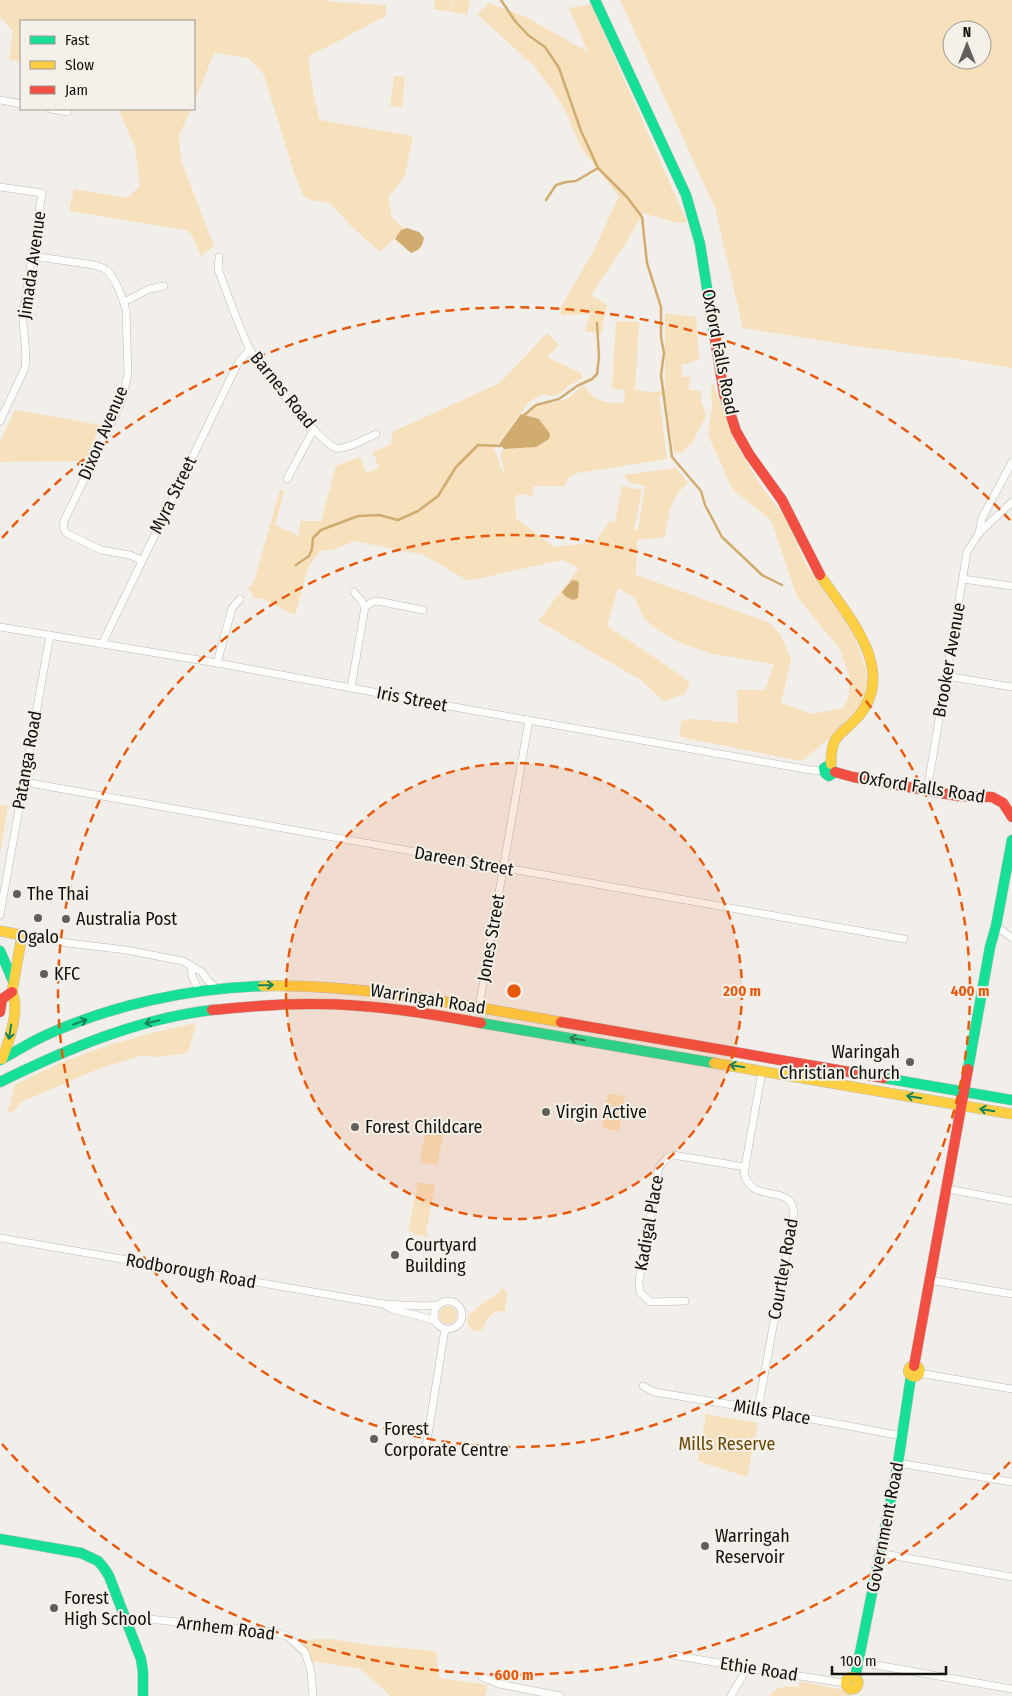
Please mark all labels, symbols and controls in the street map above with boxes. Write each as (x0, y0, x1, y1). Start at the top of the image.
legend (20, 20, 195, 110)
north arrow (942, 20, 992, 70)
text: N (963, 24, 971, 41)
text: Fast (65, 31, 89, 49)
text: Slow (65, 56, 94, 74)
text: Jam (65, 81, 88, 99)
street label: Jimada Avenue (14, 209, 50, 320)
street label: Oxford Falls Road (697, 287, 743, 417)
street label: Barnes Road (245, 347, 321, 433)
street label: Dixon Avenue (73, 383, 133, 483)
street label: Myra Street (145, 452, 201, 538)
street label: Brooker Avenue (928, 601, 970, 719)
street label: Iris Street (375, 681, 449, 717)
street label: Patanga Road (7, 709, 47, 811)
street label: Oxford Falls Road (857, 766, 987, 808)
street label: Dareen Street (413, 841, 516, 881)
place label: The Thai (27, 883, 89, 905)
marker: The Thai (11, 888, 23, 900)
street label: Jones Street (472, 892, 510, 984)
place label: Australia Post (76, 908, 177, 930)
marker: Ogalo (32, 912, 44, 924)
marker: Australia Post (60, 913, 72, 925)
place label: Ogalo (17, 926, 59, 948)
place label: KFC (54, 963, 80, 985)
marker: KFC (38, 968, 50, 980)
street label: Warringah Road (369, 979, 487, 1019)
one-way arrow (257, 981, 273, 990)
centre of rings (505, 982, 523, 1000)
text: 200 m (722, 982, 761, 1000)
text: 400 m (951, 982, 989, 1000)
one-way arrow (71, 1017, 87, 1026)
one-way arrow (144, 1018, 160, 1027)
one-way arrow (5, 1024, 15, 1040)
one-way arrow (569, 1033, 585, 1043)
place label: Waringah Christian Church (779, 1041, 900, 1084)
marker: Waringah Christian Church (904, 1056, 916, 1068)
one-way arrow (729, 1061, 745, 1071)
one-way arrow (906, 1091, 922, 1101)
place label: Virgin Active (556, 1101, 647, 1123)
one-way arrow (979, 1104, 995, 1114)
marker: Virgin Active (540, 1106, 552, 1118)
place label: Forest Childcare (365, 1116, 483, 1138)
marker: Forest Childcare (349, 1121, 361, 1133)
street label: Kadigal Place (630, 1173, 668, 1273)
street label: Courtley Road (763, 1217, 803, 1321)
place label: Courtyard Building (405, 1234, 477, 1277)
street label: Rodborough Road (124, 1249, 258, 1293)
marker: Courtyard Building (389, 1249, 401, 1261)
street label: Mills Place (732, 1394, 812, 1430)
place label: Forest Corporate Centre (384, 1418, 509, 1461)
marker: Forest Corporate Centre (368, 1433, 380, 1445)
park label: Mills Reserve (679, 1433, 776, 1455)
street label: Government Road (862, 1460, 908, 1594)
place label: Warringah Reservoir (715, 1525, 790, 1568)
marker: Warringah Reservoir (699, 1540, 711, 1552)
place label: Forest High School (64, 1587, 152, 1630)
marker: Forest High School (48, 1602, 60, 1614)
street label: Arnhem Road (176, 1611, 276, 1645)
scale bar (832, 1644, 946, 1676)
street label: Ethie Road (718, 1652, 800, 1686)
text: 100 m (840, 1652, 877, 1670)
text: 600 m (495, 1666, 533, 1684)

